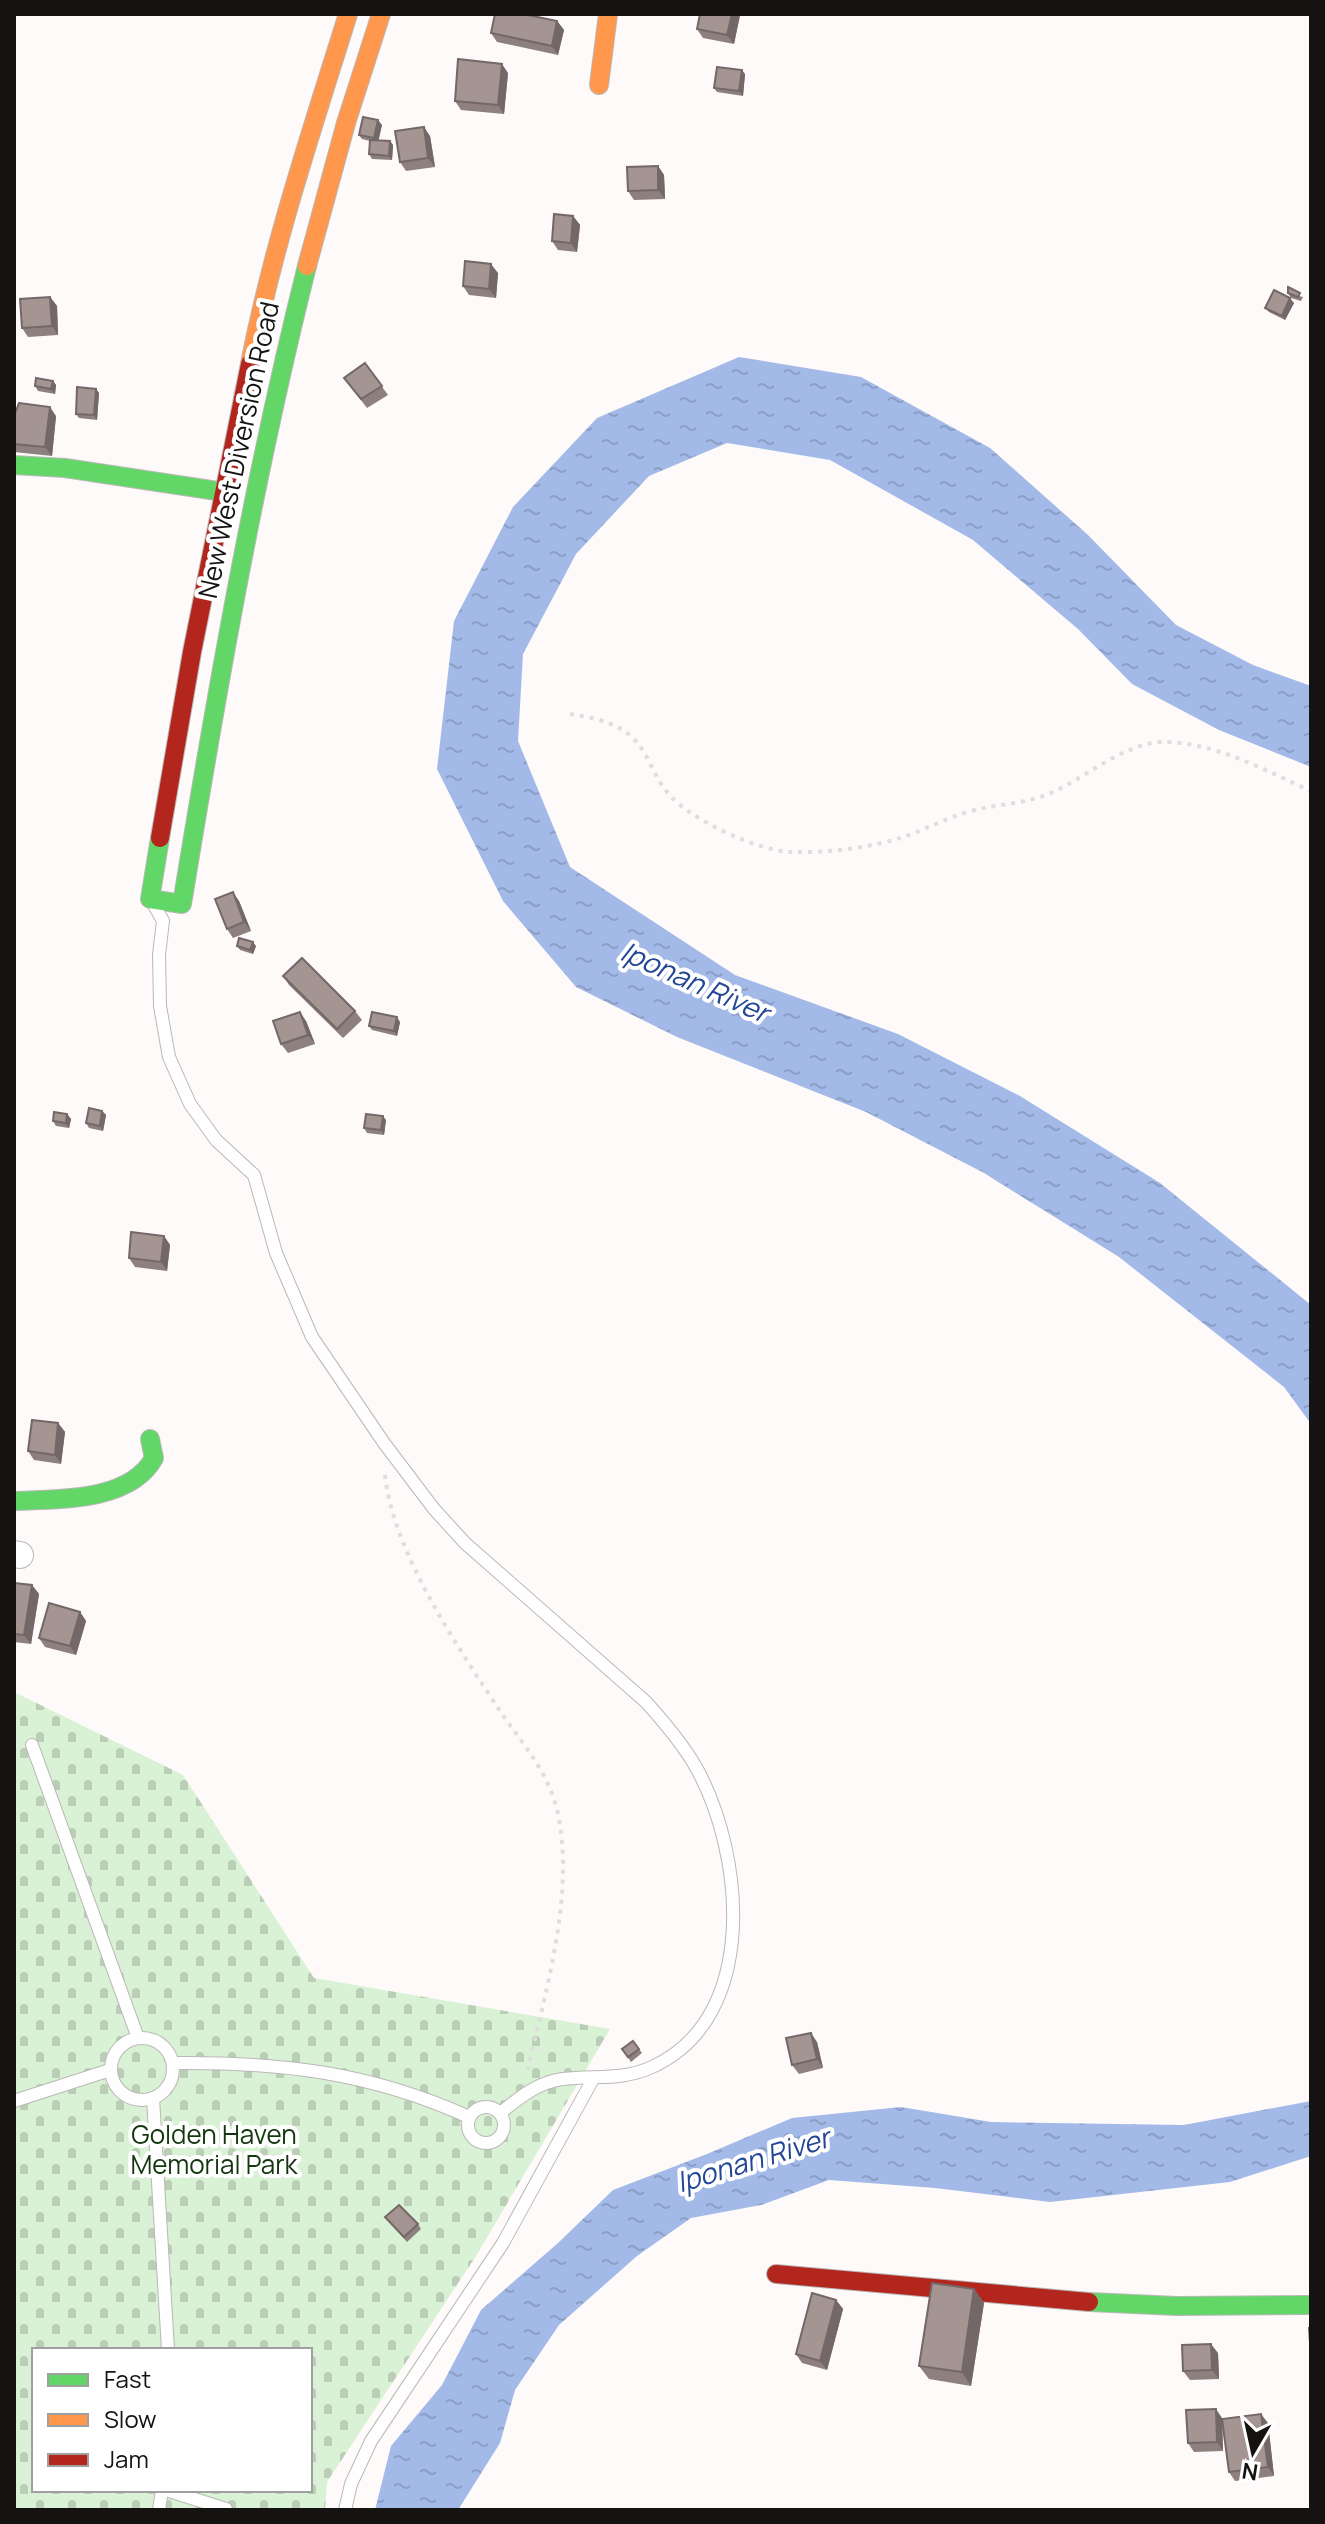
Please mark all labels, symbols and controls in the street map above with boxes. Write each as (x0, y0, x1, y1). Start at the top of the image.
street label: New West Diversion Road (189, 298, 287, 601)
water label: Iponan River (615, 932, 779, 1032)
park label: Golden Haven Memorial Park (131, 2116, 299, 2182)
water label: Iponan River (671, 2117, 838, 2200)
legend (32, 2348, 312, 2492)
text: Fast (104, 2362, 151, 2395)
text: Slow (104, 2402, 157, 2435)
north arrow (1213, 2412, 1293, 2492)
text: Jam (104, 2442, 149, 2475)
text: N (1240, 2456, 1260, 2488)

